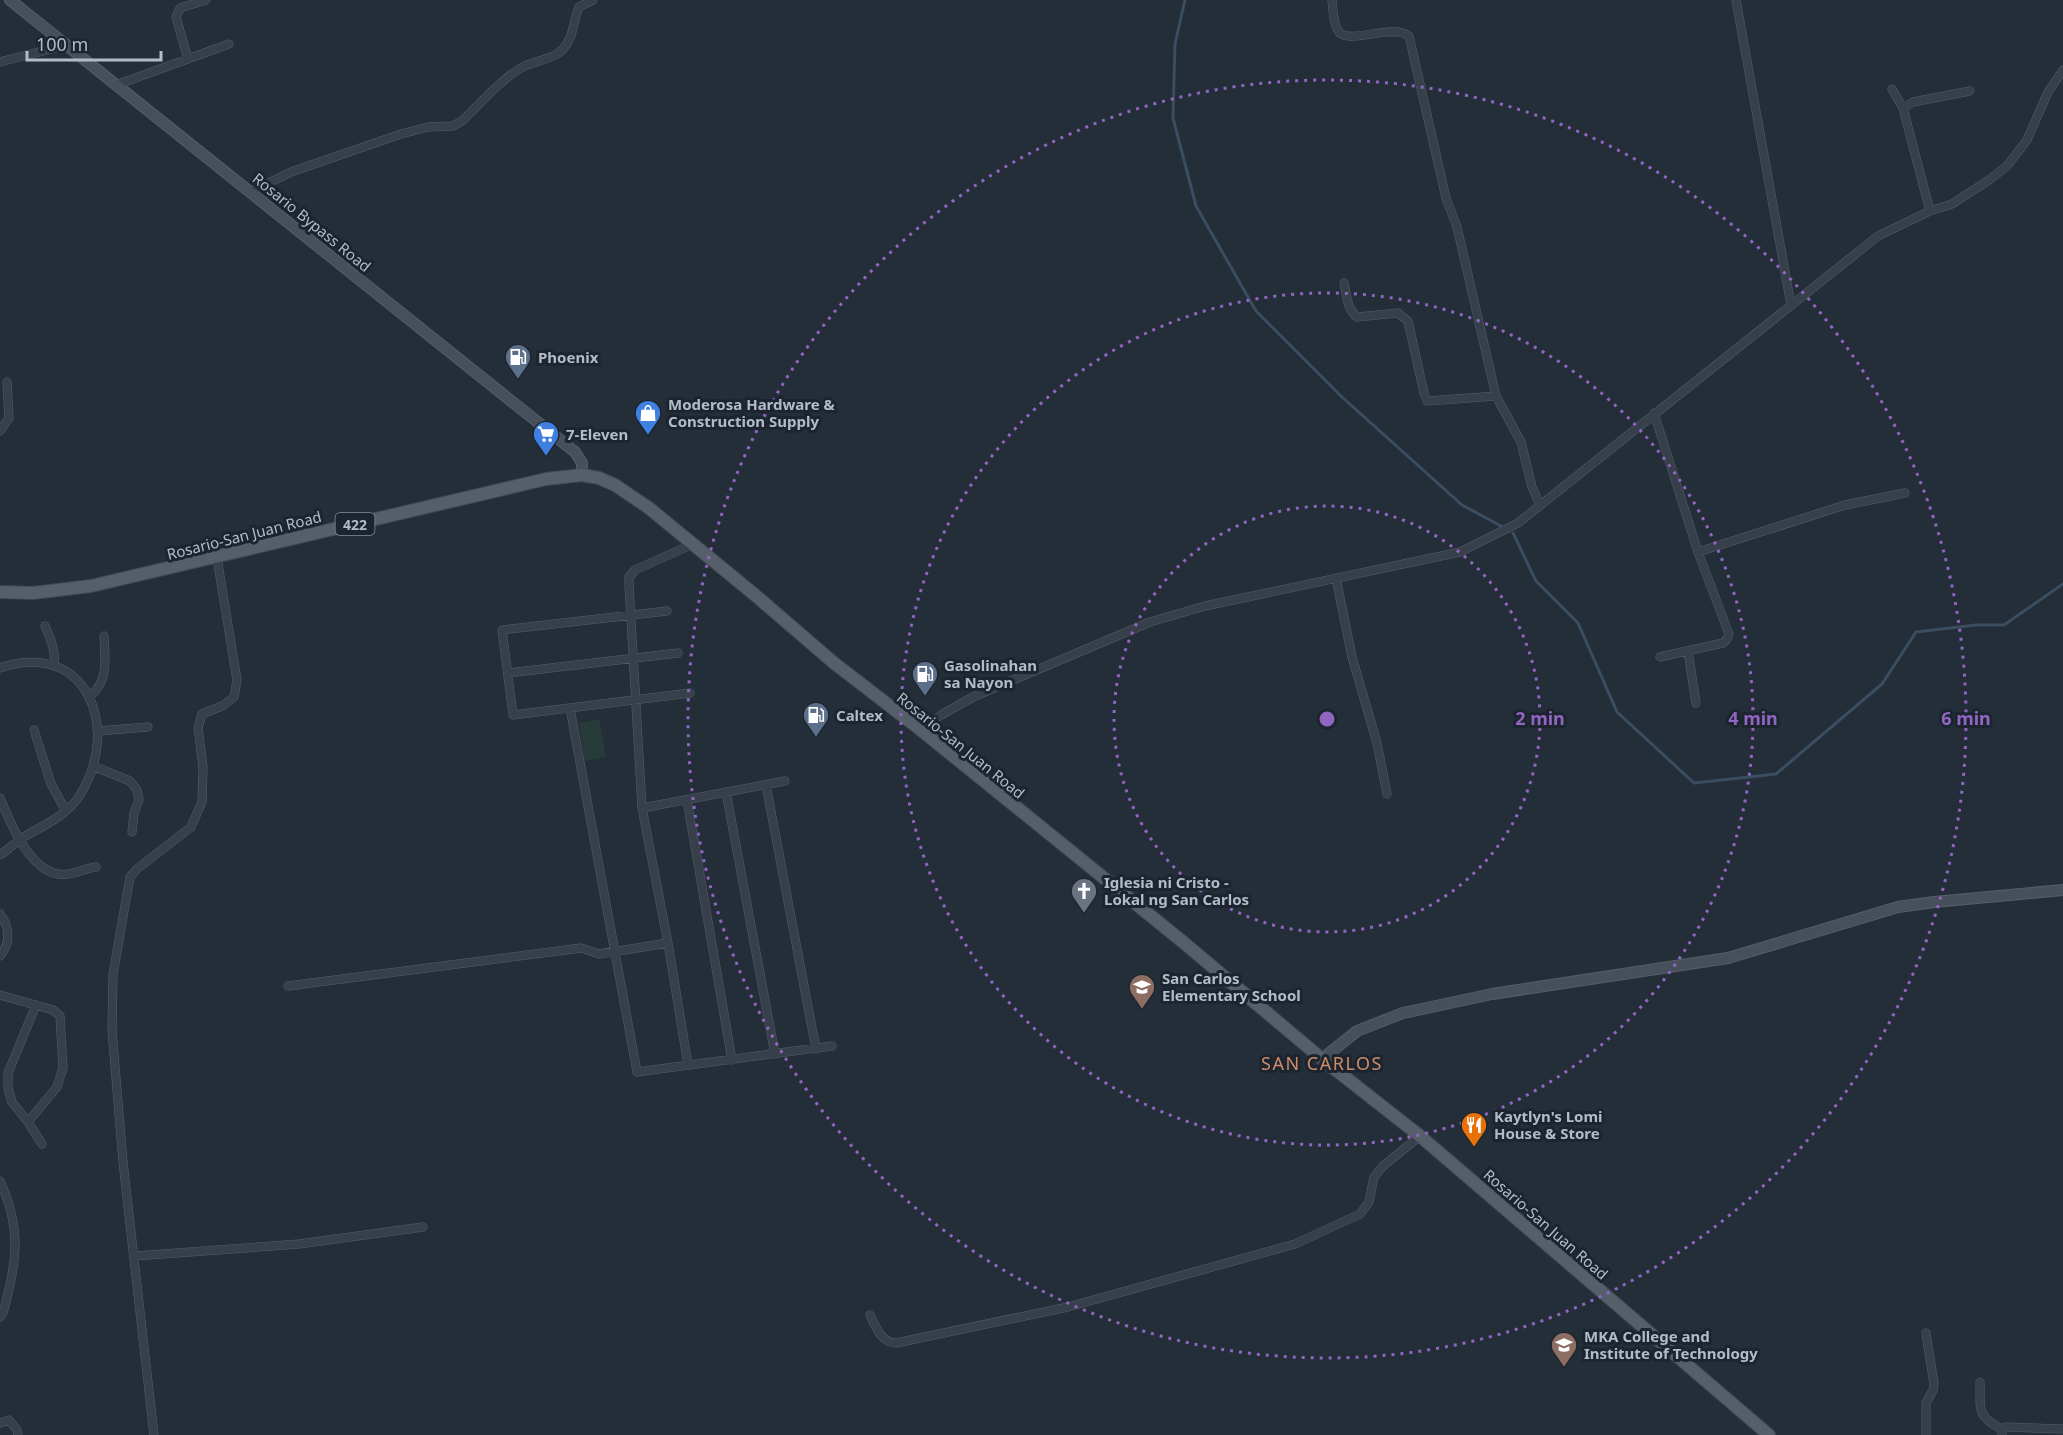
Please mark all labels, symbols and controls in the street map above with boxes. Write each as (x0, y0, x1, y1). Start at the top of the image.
scale bar (27, 24, 160, 62)
text: 100 m (36, 32, 88, 56)
street label: Rosario Bypass Road (249, 168, 375, 276)
fuel station icon: Phoenix (503, 342, 533, 380)
place label: Phoenix (538, 347, 599, 367)
place label: Moderosa Hardware & Construction Supply (668, 394, 836, 431)
shop icon: Moderosa Hardware & Construction Supply (633, 398, 663, 436)
supermarket icon: 7-Eleven (531, 419, 561, 457)
place label: 7-Eleven (566, 424, 628, 444)
street label: Rosario-San Juan Road (165, 506, 323, 564)
road number: 422 (336, 513, 374, 535)
place label: Gasolinahan sa Nayon (944, 655, 1037, 692)
fuel station icon: Gasolinahan sa Nayon (910, 659, 940, 697)
street label: Rosario-San Juan Road (893, 687, 1029, 803)
fuel station icon: Caltex (801, 700, 831, 738)
place label: Caltex (836, 705, 883, 725)
text: 2 min (1515, 706, 1565, 730)
text: 4 min (1728, 706, 1778, 730)
text: 6 min (1941, 706, 1991, 730)
centre of rings (1317, 709, 1337, 729)
place label: Iglesia ni Cristo - Lokal ng San Carlos (1104, 872, 1249, 909)
church icon: Iglesia ni Cristo - Lokal ng San Carlos (1069, 876, 1099, 914)
place label: San Carlos Elementary School (1162, 968, 1301, 1005)
school or university icon: San Carlos Elementary School (1127, 972, 1157, 1010)
district label: SAN CARLOS (1261, 1051, 1383, 1075)
place label: Kaytlyn's Lomi House & Store (1494, 1106, 1603, 1143)
restaurant icon: Kaytlyn's Lomi House & Store (1459, 1110, 1489, 1148)
street label: Rosario-San Juan Road (1480, 1164, 1612, 1284)
place label: MKA College and Institute of Technology (1584, 1326, 1758, 1363)
school or university icon: MKA College and Institute of Technology (1549, 1330, 1579, 1368)

